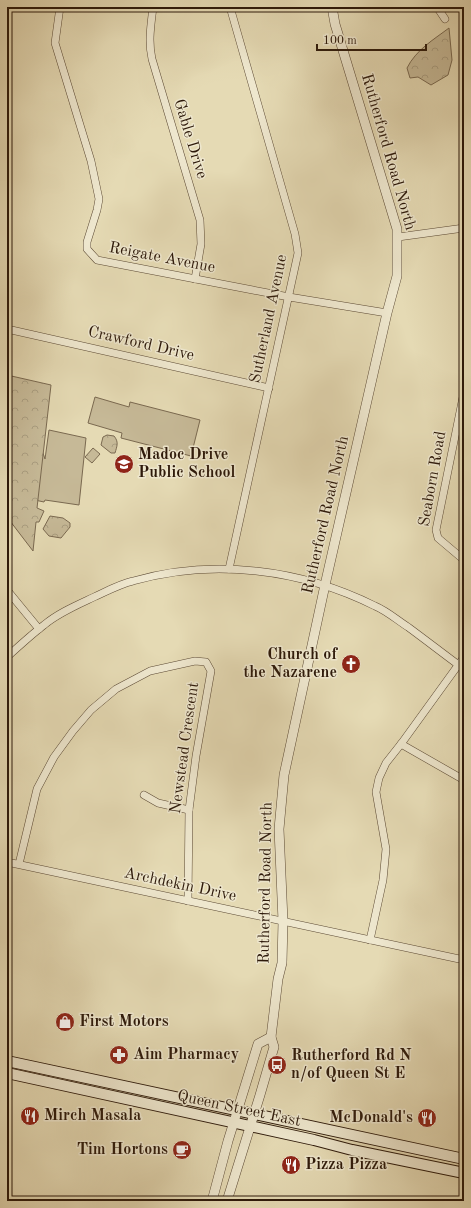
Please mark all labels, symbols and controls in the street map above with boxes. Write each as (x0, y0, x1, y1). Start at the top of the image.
scale bar (317, 26, 426, 52)
text: 100 m (323, 35, 357, 47)
street label: Rutherford Road North (358, 72, 418, 232)
street label: Gable Drive (170, 97, 210, 181)
street label: Reigate Avenue (107, 240, 217, 276)
street label: Sutherland Avenue (248, 253, 290, 385)
street label: Crawford Drive (86, 324, 196, 364)
street label: Seaborn Road (417, 430, 449, 528)
street label: Rutherford Road North (300, 434, 352, 596)
place label: Madoc Drive Public School (138, 447, 236, 481)
school or university icon: Madoc Drive Public School (113, 453, 135, 475)
place label: Church of the Nazarene (243, 647, 338, 681)
church icon: Church of the Nazarene (340, 653, 362, 675)
street label: Newstead Crescent (168, 681, 202, 815)
street label: Rutherford Road North (257, 802, 275, 964)
street label: Archdekin Drive (122, 865, 238, 905)
shop icon: First Motors (54, 1011, 76, 1033)
place label: First Motors (79, 1014, 169, 1030)
pharmacy icon: Aim Pharmacy (108, 1044, 130, 1066)
place label: Aim Pharmacy (133, 1047, 239, 1063)
place label: Rutherford Rd N n/of Queen St E (291, 1048, 412, 1082)
bus stop icon: Rutherford Rd N n/of Queen St E (266, 1054, 288, 1076)
street label: Queen Street East (176, 1088, 303, 1130)
restaurant icon: Mirch Masala (19, 1105, 41, 1127)
restaurant icon: McDonald's (416, 1107, 438, 1129)
place label: Mirch Masala (44, 1108, 141, 1124)
place label: McDonald's (329, 1110, 413, 1126)
cafe icon: Tim Hortons (171, 1139, 193, 1161)
place label: Tim Hortons (77, 1142, 168, 1158)
restaurant icon: Pizza Pizza (280, 1154, 302, 1176)
place label: Pizza Pizza (305, 1157, 387, 1173)

